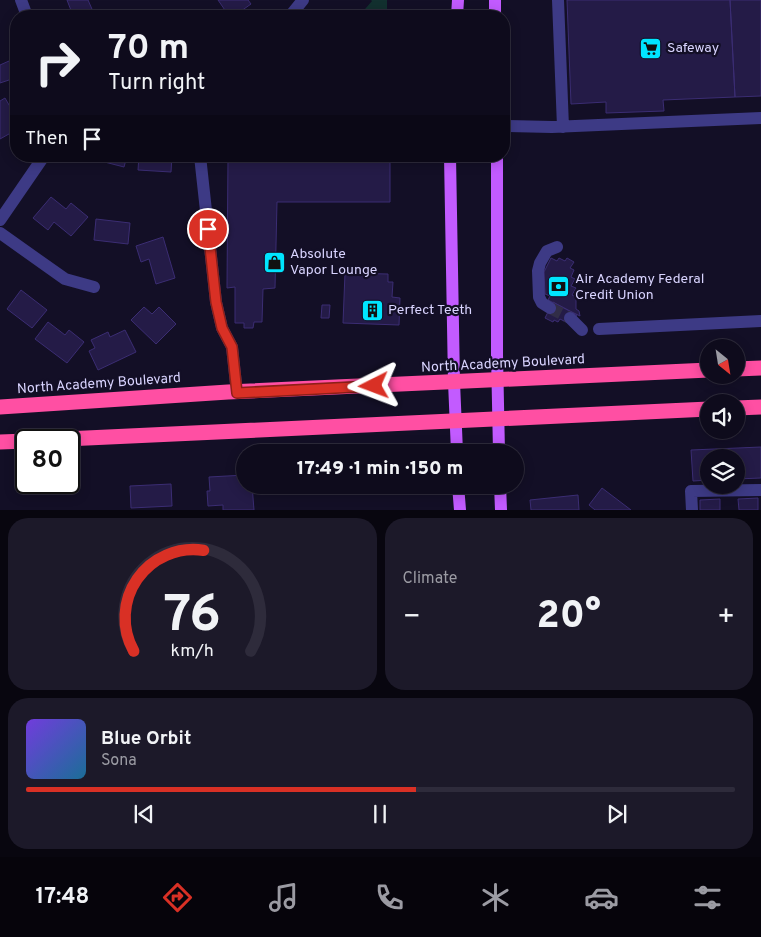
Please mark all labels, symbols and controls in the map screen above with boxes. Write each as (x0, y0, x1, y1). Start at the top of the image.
text: 70 m (108, 27, 189, 71)
icon: right (25, 30, 90, 95)
supermarket icon: Safeway (639, 36, 663, 60)
place label: Safeway (667, 40, 719, 57)
text: Turn right (108, 70, 205, 97)
icon: arrive (78, 125, 106, 153)
text: Then (25, 127, 68, 151)
pin (187, 208, 229, 250)
icon: arrive (194, 215, 222, 243)
place label: Absolute Vapor Lounge (290, 246, 377, 279)
shop icon: Absolute Vapor Lounge (262, 250, 286, 274)
place label: Air Academy Federal Credit Union (575, 271, 704, 304)
bank icon: Air Academy Federal Credit Union (547, 275, 571, 299)
building icon: Perfect Teeth (360, 298, 384, 322)
place label: Perfect Teeth (388, 302, 472, 319)
north arrow (700, 339, 745, 384)
map controls (700, 339, 745, 494)
street label: North Academy Boulevard (421, 351, 585, 377)
position arrow (347, 359, 399, 411)
street label: North Academy Boulevard (17, 370, 181, 398)
button: sound (700, 394, 745, 439)
speed limit sign: 80 (15, 429, 80, 494)
button: layers (700, 449, 745, 494)
text: 17:49 · 1 min · 150 m (297, 457, 463, 481)
text: Climate (403, 569, 457, 589)
text: 76 (164, 584, 221, 650)
text: 20° (537, 593, 601, 642)
text: − (403, 600, 421, 636)
text: + (717, 600, 735, 636)
text: km/h (171, 640, 214, 663)
text: Blue Orbit (101, 727, 191, 751)
text: Sona (101, 751, 137, 771)
icon: previous (130, 800, 158, 828)
icon: pause (366, 800, 394, 828)
icon: next (603, 800, 631, 828)
icon: directions (160, 880, 195, 915)
icon: music (266, 880, 301, 915)
icon: phone (372, 880, 407, 915)
icon: climate (478, 880, 513, 915)
icon: car (584, 880, 619, 915)
icon: filters (690, 880, 725, 915)
text: 17:48 (36, 884, 89, 911)

